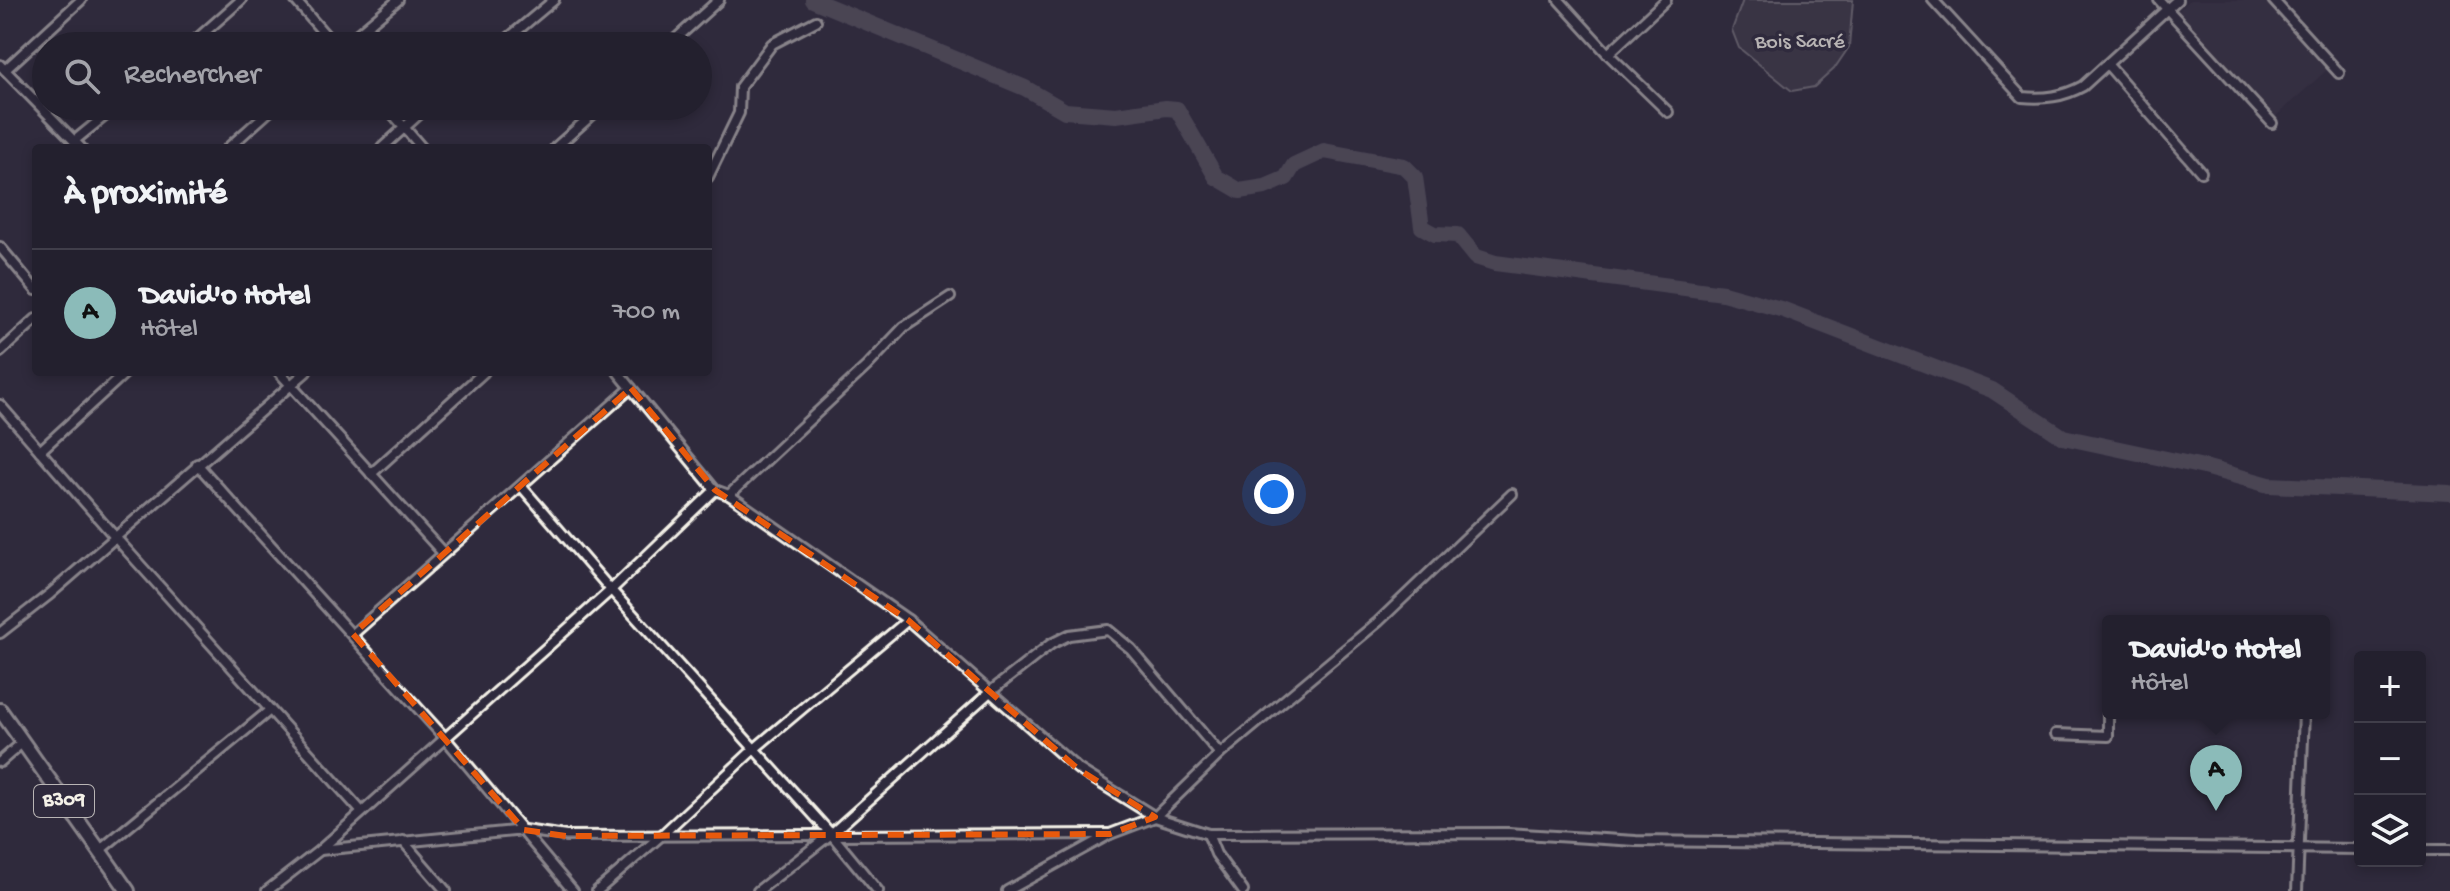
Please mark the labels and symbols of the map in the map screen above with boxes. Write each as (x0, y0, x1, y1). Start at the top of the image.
park label: Bois Sacré (1754, 30, 1846, 56)
your location (1254, 474, 1294, 514)
pin: A (2190, 745, 2242, 811)
road number: B309 (34, 785, 94, 817)

